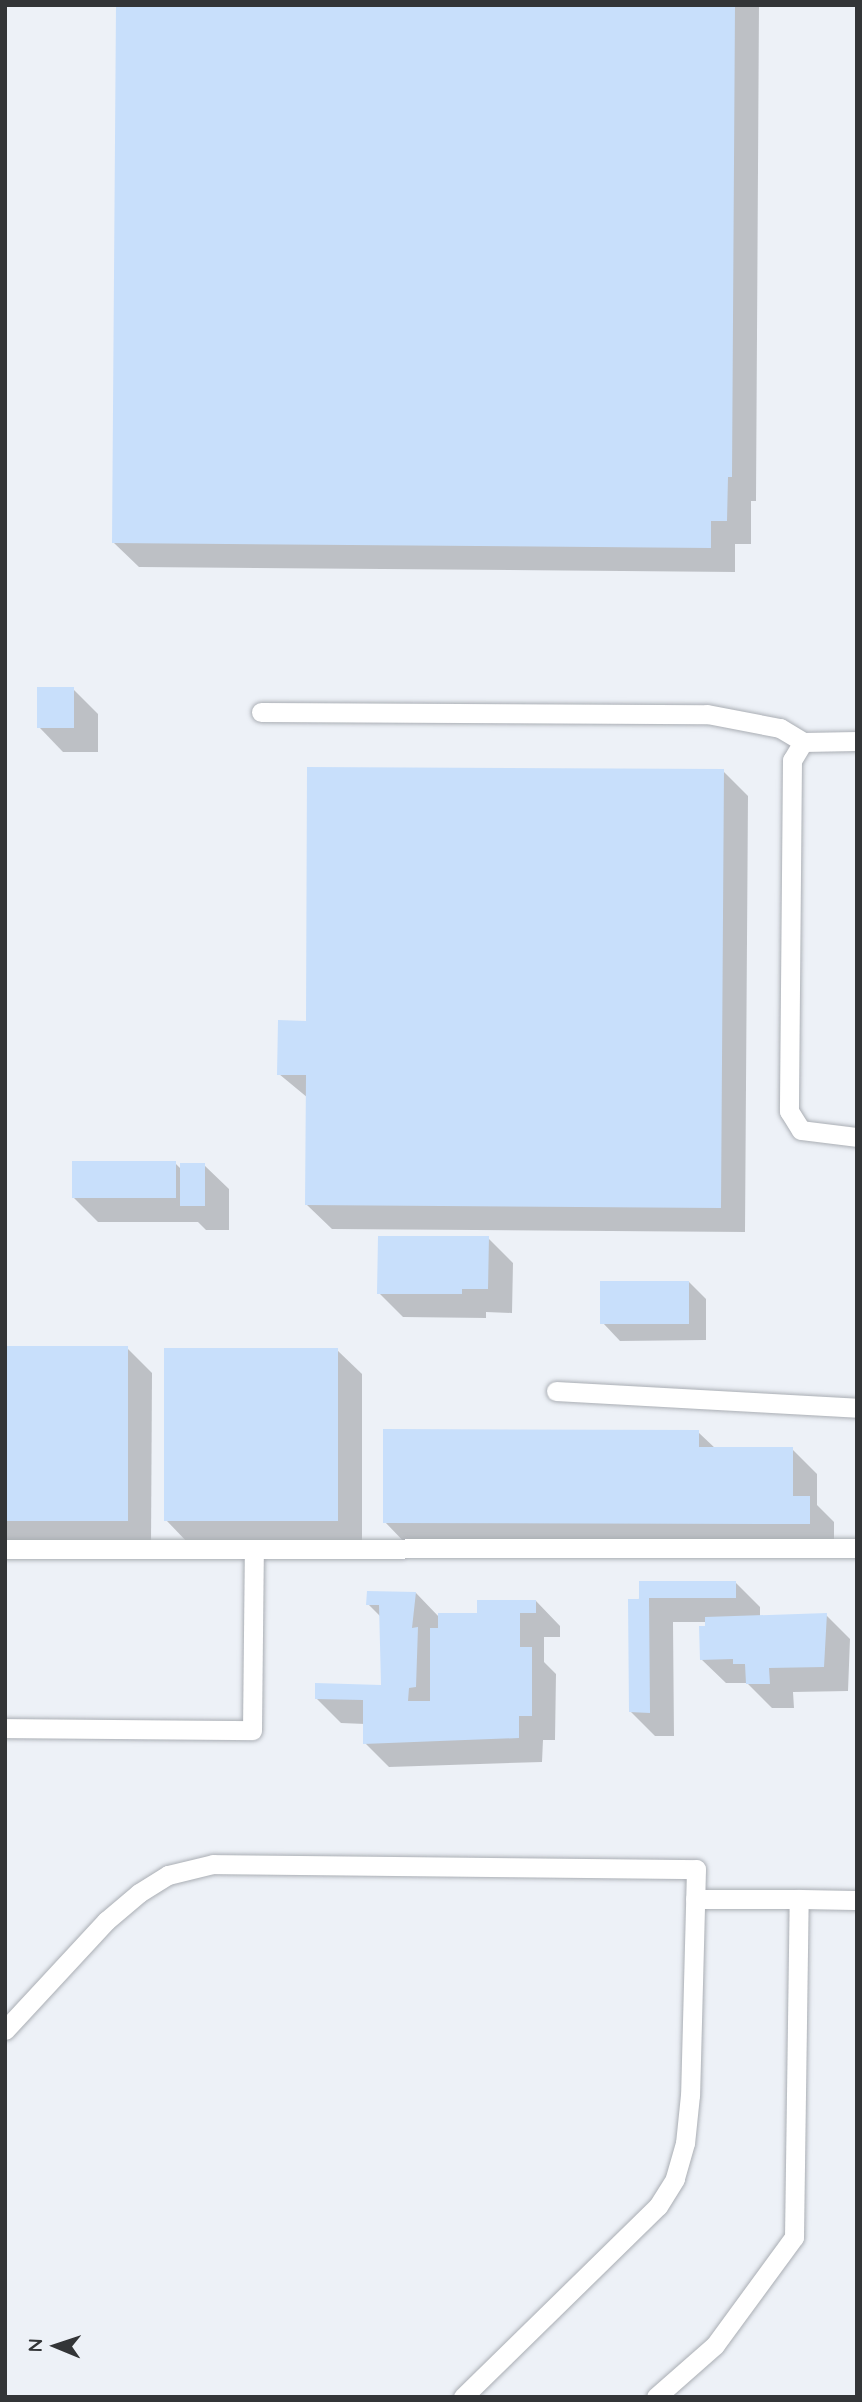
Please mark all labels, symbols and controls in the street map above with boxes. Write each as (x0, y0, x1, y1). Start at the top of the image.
north arrow (21, 2311, 91, 2381)
text: N (23, 2338, 47, 2353)

